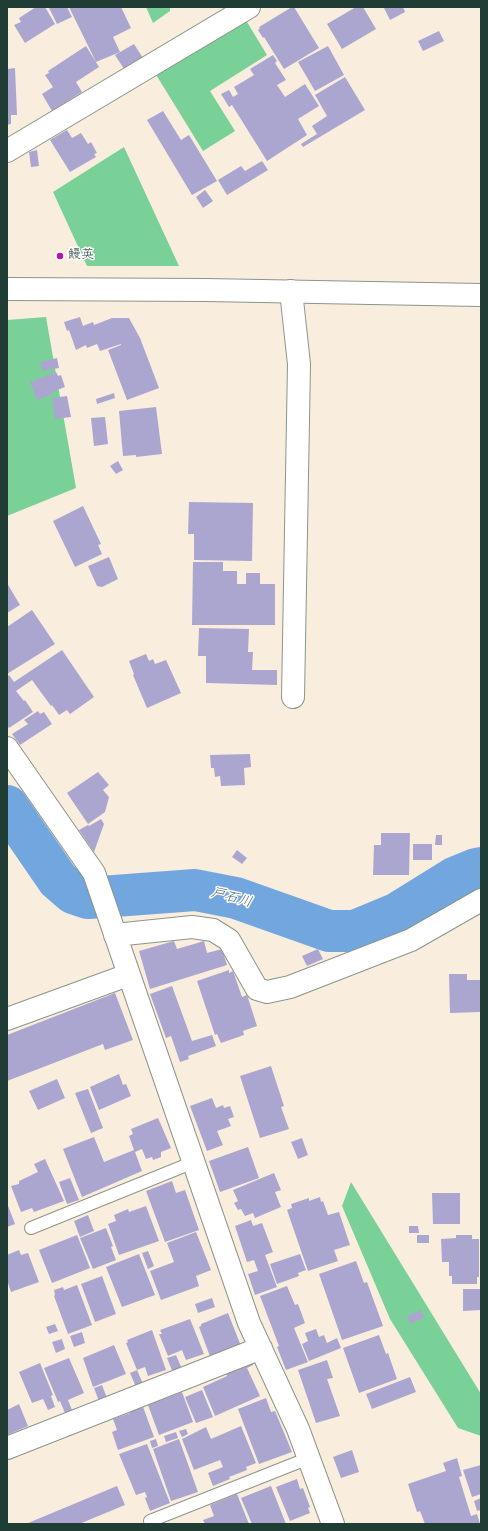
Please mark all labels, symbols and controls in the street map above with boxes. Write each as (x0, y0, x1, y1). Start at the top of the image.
place label: 鰻英 (68, 248, 94, 264)
marker: 鰻英 (55, 251, 65, 261)
water label: 戸石川 (209, 885, 253, 913)

